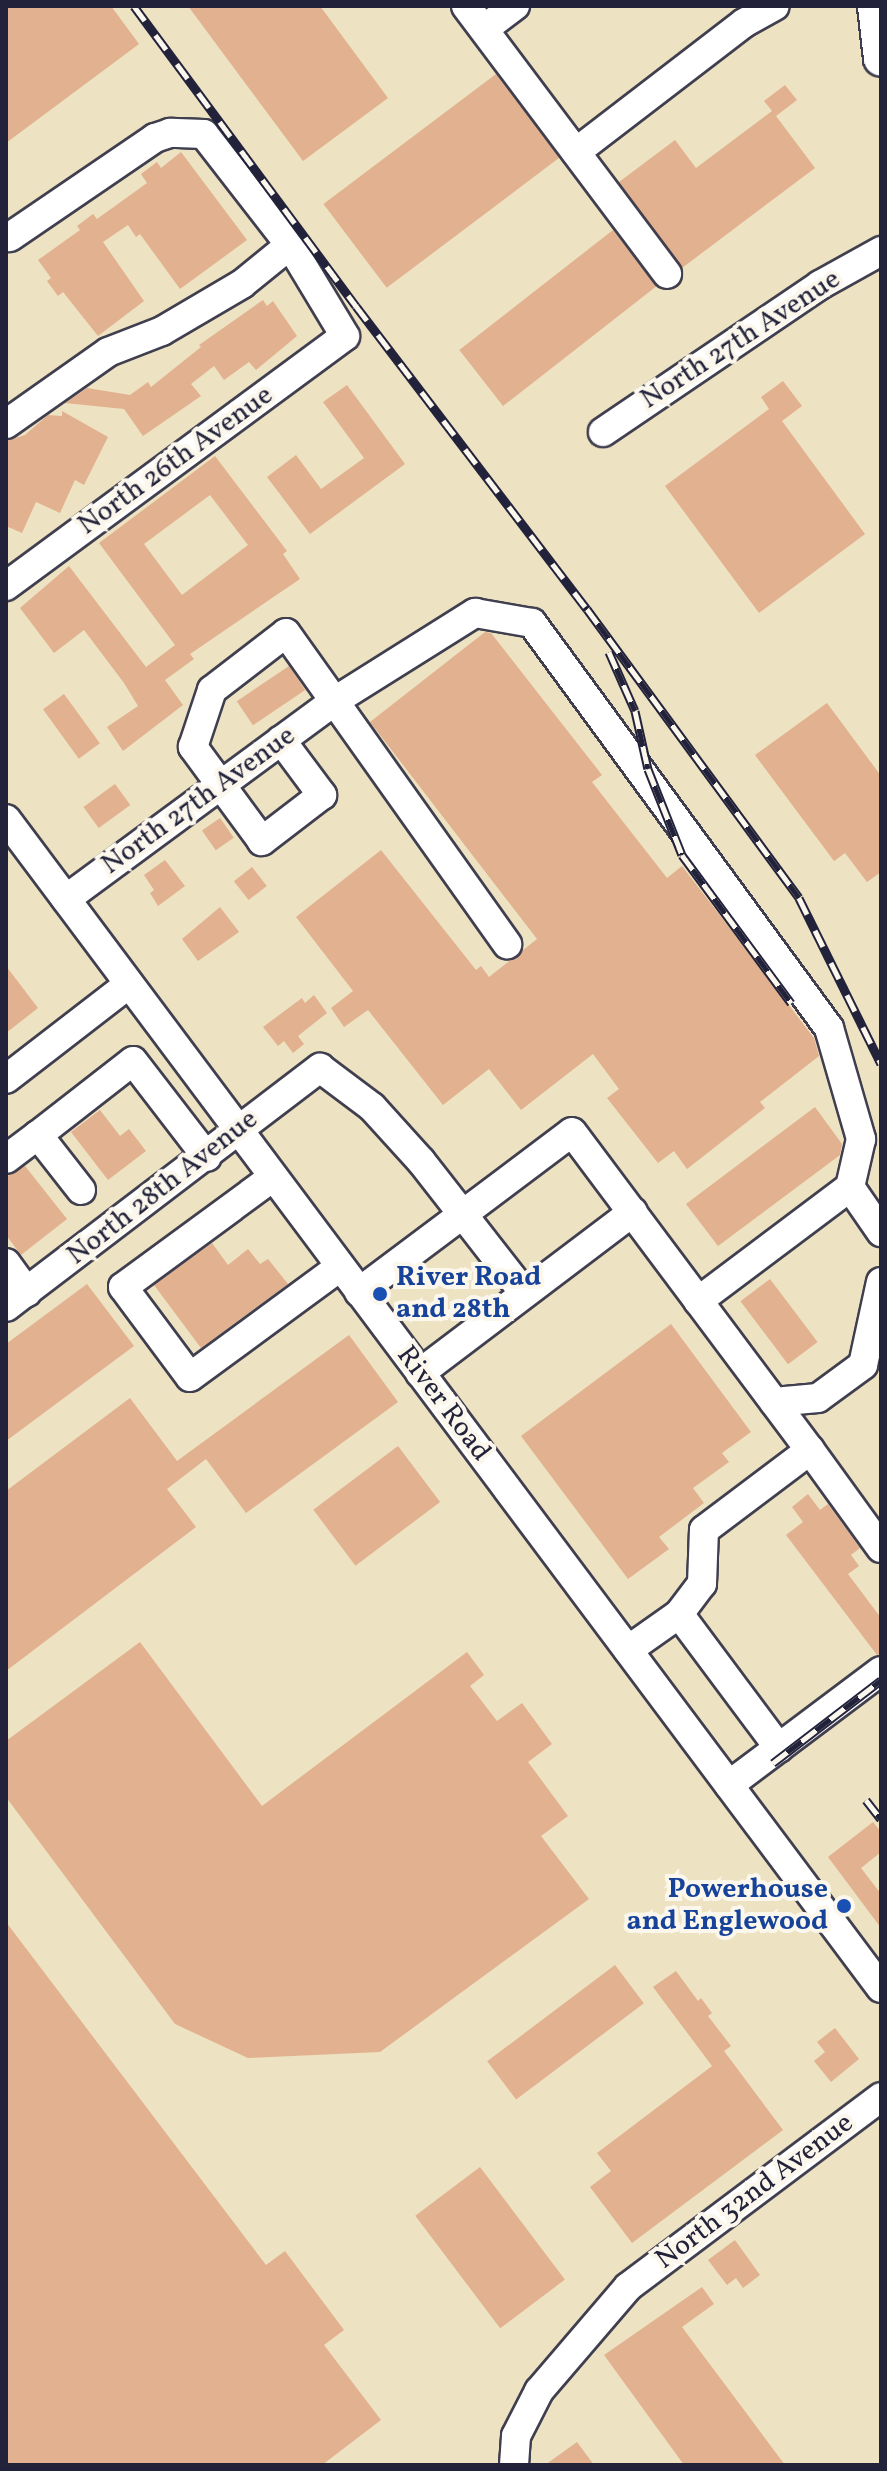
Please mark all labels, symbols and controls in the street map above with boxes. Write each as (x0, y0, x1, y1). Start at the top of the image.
street label: North 27th Avenue (635, 263, 847, 417)
street label: North 26th Avenue (72, 379, 280, 543)
street label: North 27th Avenue (96, 719, 302, 883)
street label: North 28th Avenue (61, 1103, 265, 1273)
place label: River Road and 28th (396, 1261, 541, 1327)
marker: River Road and 28th (371, 1285, 389, 1303)
street label: River Road (389, 1340, 497, 1468)
place label: Powerhouse and Englewood (627, 1873, 828, 1939)
marker: Powerhouse and Englewood (835, 1897, 853, 1915)
street label: North 32nd Avenue (650, 2107, 860, 2277)

